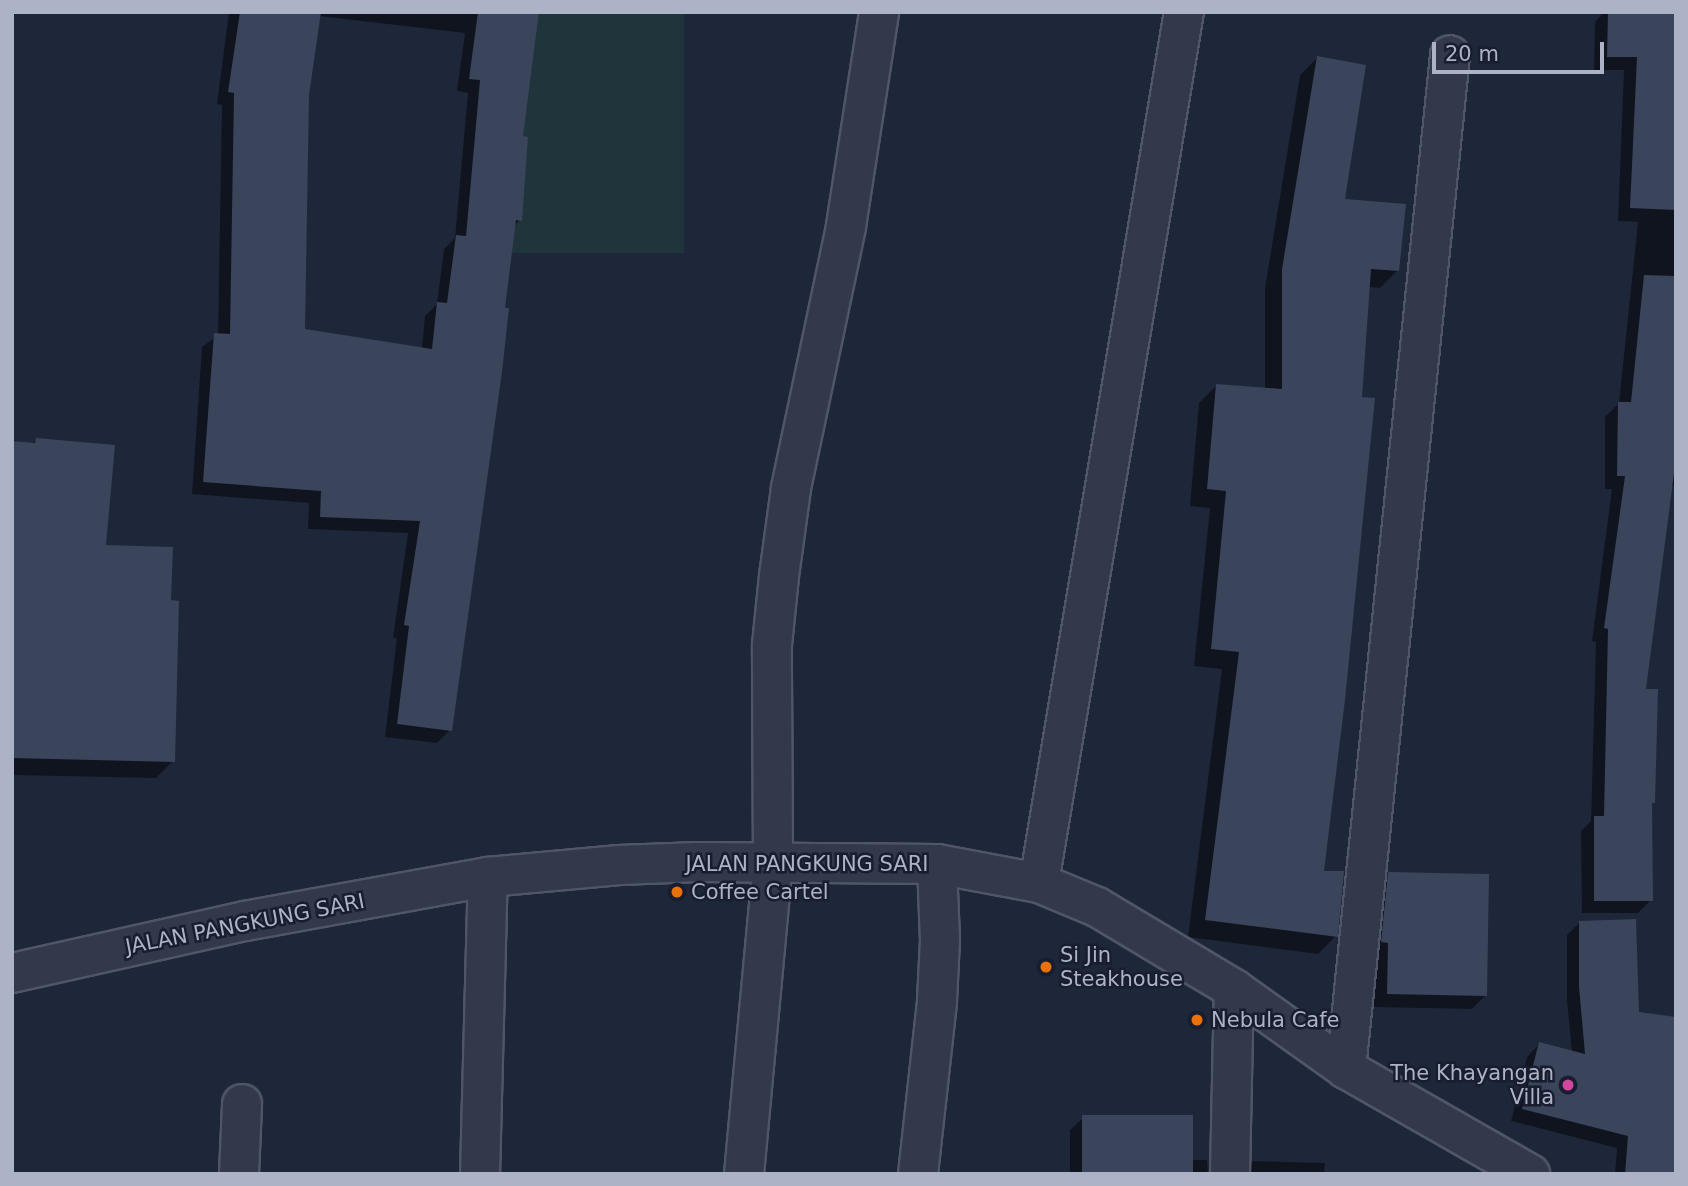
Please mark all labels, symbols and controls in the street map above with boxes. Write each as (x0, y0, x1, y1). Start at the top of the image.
scale bar (1436, 28, 1608, 72)
text: 20 m (1445, 42, 1499, 66)
street label: JALAN PANGKUNG SARI (686, 851, 928, 877)
place label: Coffee Cartel (691, 879, 829, 905)
marker: Coffee Cartel (669, 884, 685, 900)
street label: JALAN PANGKUNG SARI (123, 888, 367, 960)
place label: Si Jin Steakhouse (1060, 942, 1183, 992)
marker: Si Jin Steakhouse (1038, 959, 1054, 975)
place label: Nebula Cafe (1211, 1007, 1339, 1033)
marker: Nebula Cafe (1189, 1012, 1205, 1028)
place label: The Khayangan Villa (1390, 1060, 1554, 1110)
marker: The Khayangan Villa (1560, 1077, 1576, 1093)

